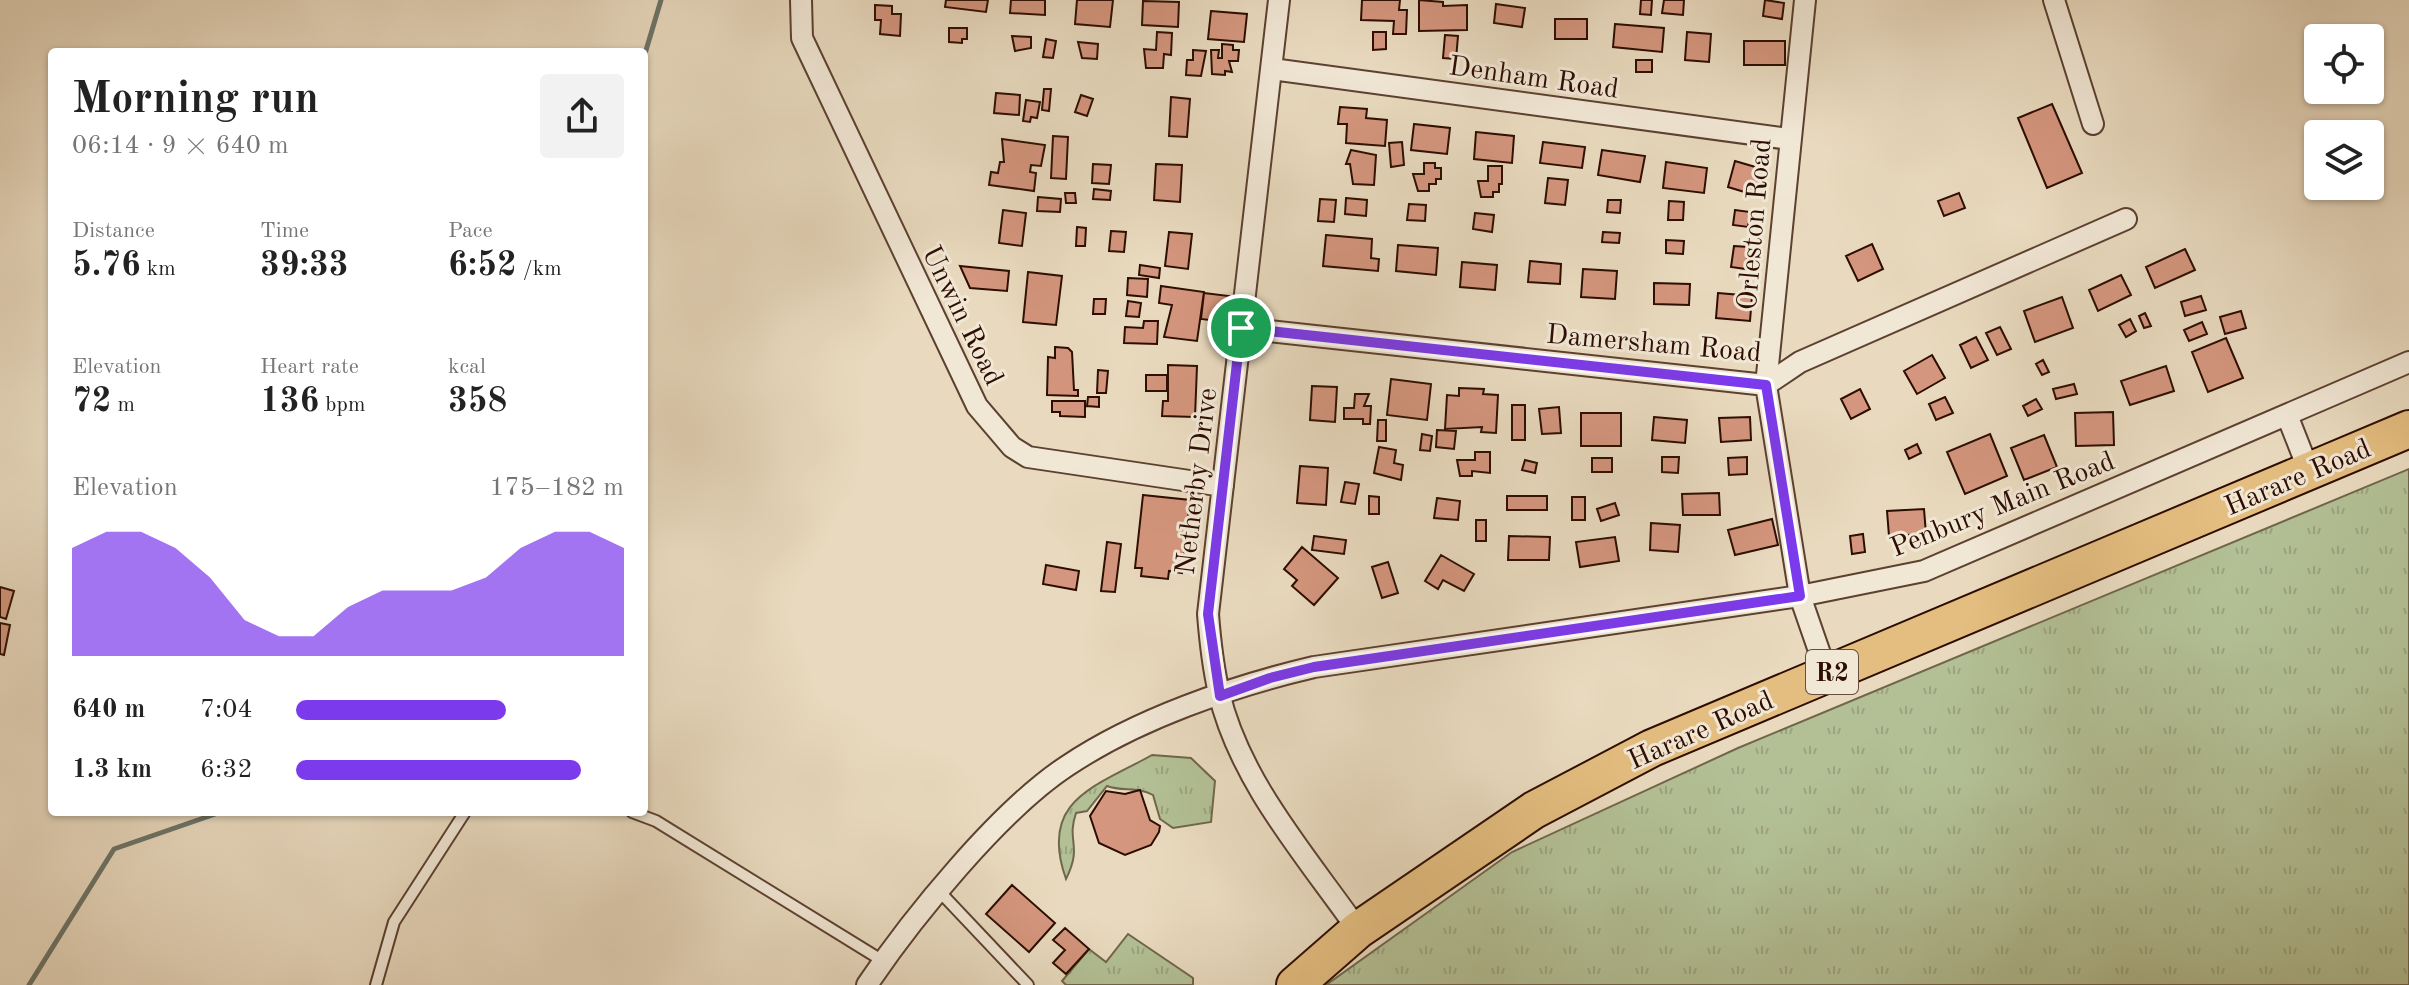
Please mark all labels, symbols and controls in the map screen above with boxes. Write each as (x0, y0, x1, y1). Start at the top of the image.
map controls (2304, 24, 2384, 200)
button: locate (2304, 24, 2384, 104)
street label: Denham Road (1447, 53, 1620, 105)
button: share (540, 74, 624, 158)
text: Morning run (72, 78, 319, 122)
button: layers (2304, 120, 2384, 200)
text: 06:14 · 9 × 640 m (72, 133, 289, 159)
street label: Orleston Road (1735, 137, 1777, 312)
text: Distance (72, 220, 155, 242)
text: Time (260, 220, 309, 242)
text: Pace (448, 220, 493, 242)
street label: Unwin Road (915, 242, 1007, 391)
text: 5.76 (72, 249, 141, 283)
text: 39:33 (260, 249, 348, 283)
text: 6:52 (448, 249, 517, 283)
text: km (141, 258, 176, 280)
text: /km (517, 258, 562, 280)
pin (1207, 294, 1275, 362)
icon: arrive (1219, 306, 1263, 350)
street label: Damersham Road (1545, 322, 1763, 368)
text: Elevation (72, 356, 162, 378)
text: Heart rate (260, 356, 359, 378)
text: kcal (448, 356, 486, 378)
text: 72 (72, 385, 111, 419)
text: 136 (260, 385, 319, 419)
text: 358 (448, 385, 507, 419)
street label: Netherby Drive (1173, 386, 1223, 576)
text: m (111, 394, 135, 416)
text: bpm (319, 394, 365, 416)
street label: Harare Road (2221, 435, 2375, 522)
street label: Penbury Main Road (1887, 448, 2119, 564)
text: Elevation (72, 475, 178, 501)
text: 175–182 m (489, 475, 624, 501)
road number: R2 (1806, 650, 1858, 694)
street label: Harare Road (1624, 687, 1778, 776)
text: 640 m (72, 697, 145, 723)
text: 7:04 (200, 697, 253, 723)
text: 1.3 km (72, 757, 152, 783)
text: 6:32 (200, 757, 253, 783)

